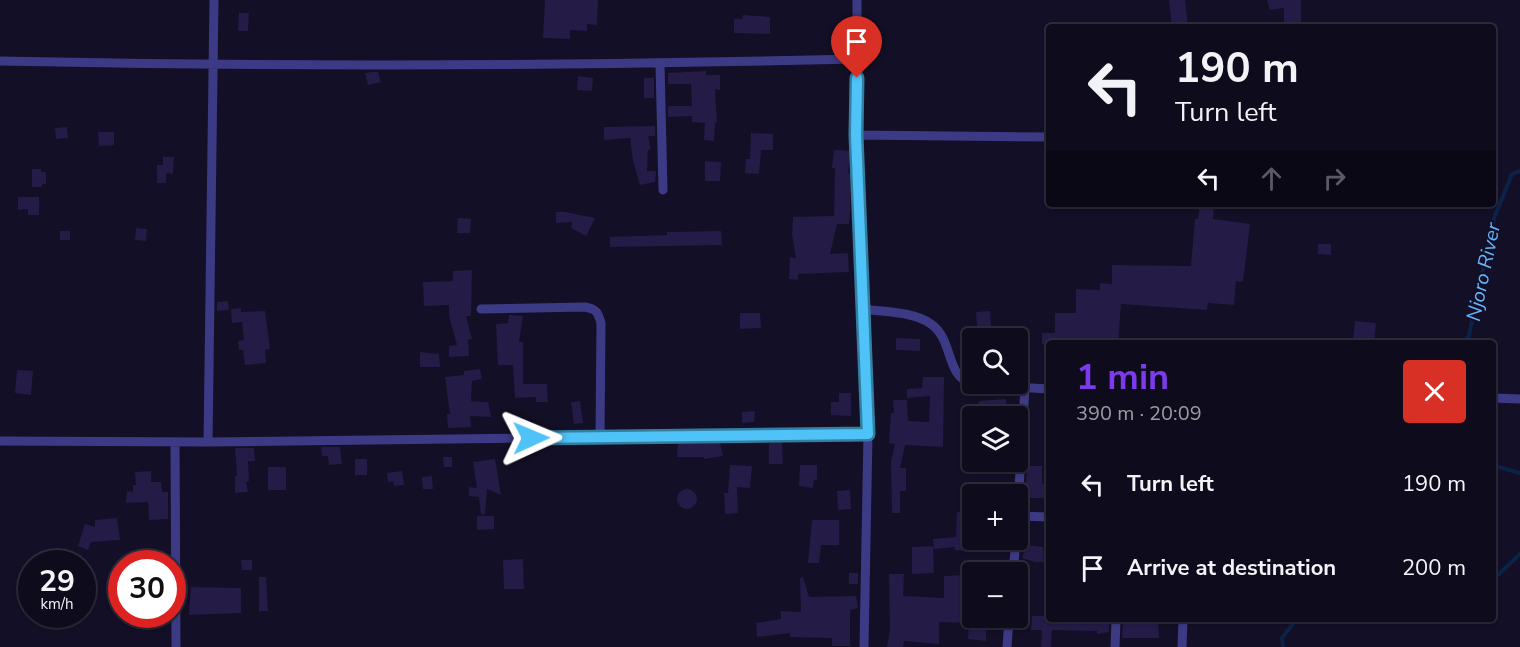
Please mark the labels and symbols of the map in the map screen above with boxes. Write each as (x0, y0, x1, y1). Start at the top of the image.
pin (831, 16, 882, 78)
water label: Njoro River (1460, 220, 1507, 324)
position arrow (499, 406, 563, 470)
speed limit sign: 30 (108, 550, 186, 628)

